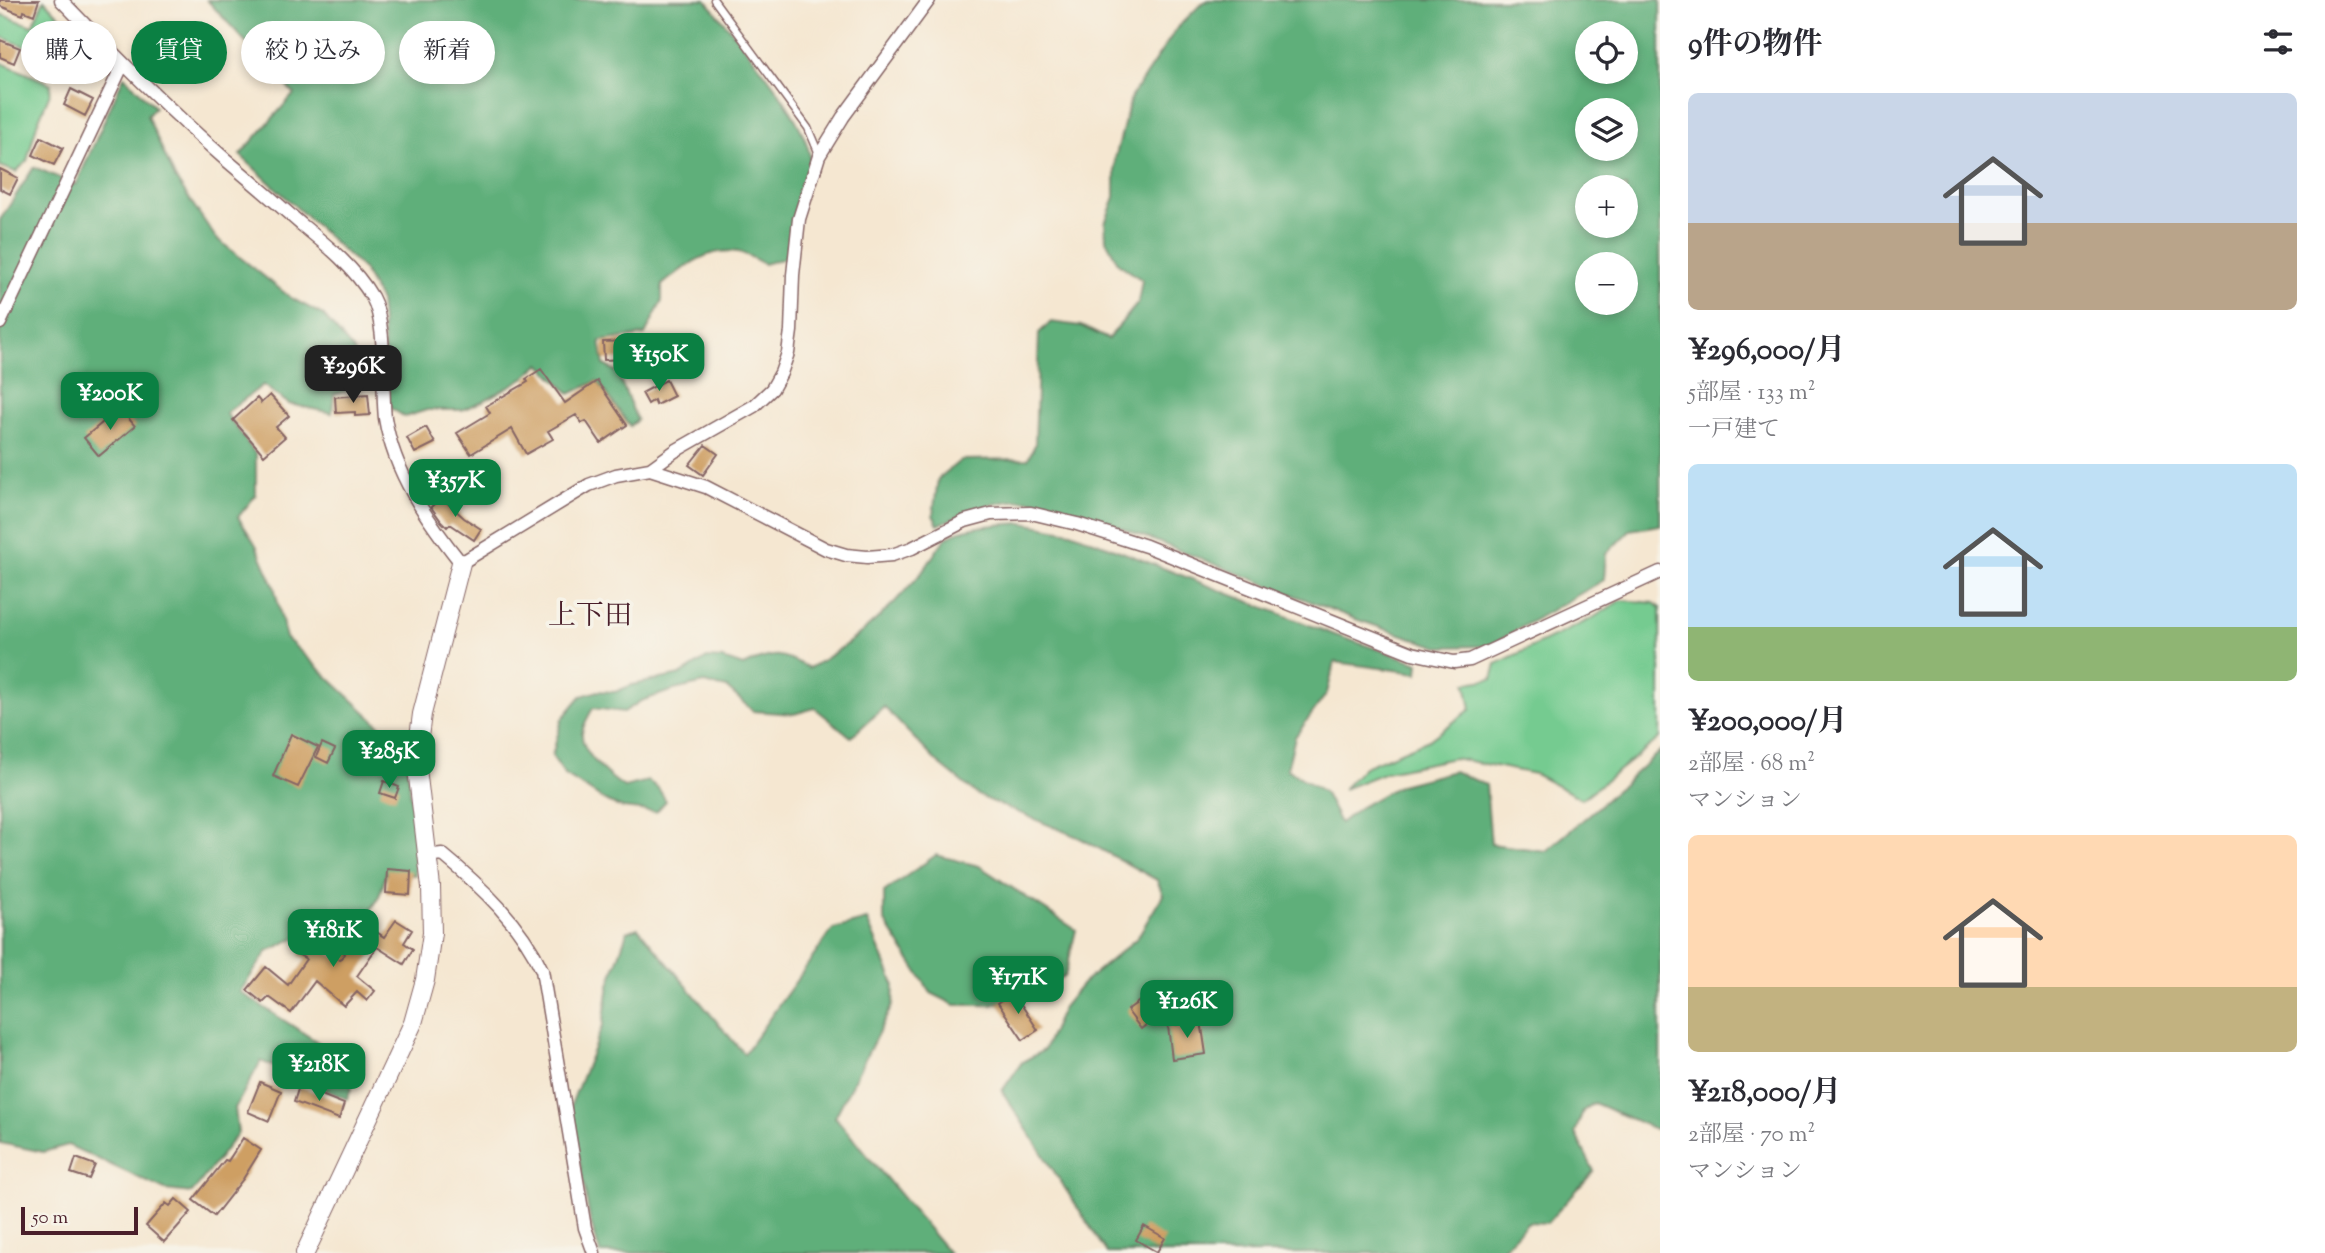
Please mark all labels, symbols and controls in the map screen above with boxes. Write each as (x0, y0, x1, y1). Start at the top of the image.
chip: 購入 (21, 21, 117, 84)
chip: 賃貸 (131, 21, 227, 84)
chip: 絞り込み (241, 21, 385, 84)
chip: 新着 (399, 21, 495, 84)
map controls (1575, 21, 1638, 315)
button: locate (1575, 21, 1638, 84)
icon: filters (2259, 23, 2297, 61)
text: 9件の物件 (1688, 24, 1823, 67)
button: layers (1575, 98, 1638, 161)
icon: home (1930, 138, 2056, 264)
button: + (1575, 175, 1638, 238)
button: − (1575, 252, 1638, 315)
text: ¥296,000/月 (1688, 330, 1845, 373)
pin: ¥150K (610, 334, 708, 393)
text: ¥150K (629, 339, 689, 372)
pin: ¥296K (304, 346, 402, 405)
text: ¥296K (321, 351, 385, 384)
pin: ¥200K (61, 372, 159, 432)
text: 5部屋 · 133 m² (1688, 377, 1816, 410)
text: ¥200K (77, 378, 143, 411)
text: 一戸建て (1688, 414, 1780, 447)
pin: ¥357K (406, 460, 504, 519)
text: ¥357K (425, 465, 485, 498)
icon: home (1930, 509, 2056, 635)
district label: 上下田 (548, 597, 632, 637)
text: ¥200,000/月 (1688, 701, 1847, 744)
pin: ¥285K (340, 730, 438, 790)
text: ¥285K (358, 736, 420, 769)
text: 2部屋 · 68 m² (1688, 748, 1815, 781)
text: マンション (1688, 785, 1802, 818)
icon: home (1930, 880, 2056, 1006)
pin: ¥181K (284, 909, 382, 969)
text: ¥181K (304, 915, 362, 948)
pin: ¥171K (969, 956, 1067, 1016)
text: ¥171K (989, 962, 1047, 995)
pin: ¥126K (1138, 981, 1236, 1040)
text: ¥126K (1156, 986, 1218, 1019)
pin: ¥218K (270, 1044, 368, 1103)
text: ¥218K (288, 1049, 350, 1082)
text: ¥218,000/月 (1688, 1072, 1841, 1115)
text: 2部屋 · 70 m² (1688, 1119, 1815, 1152)
text: マンション (1688, 1156, 1802, 1189)
scale bar (21, 1204, 138, 1236)
text: 50 m (32, 1205, 68, 1232)

